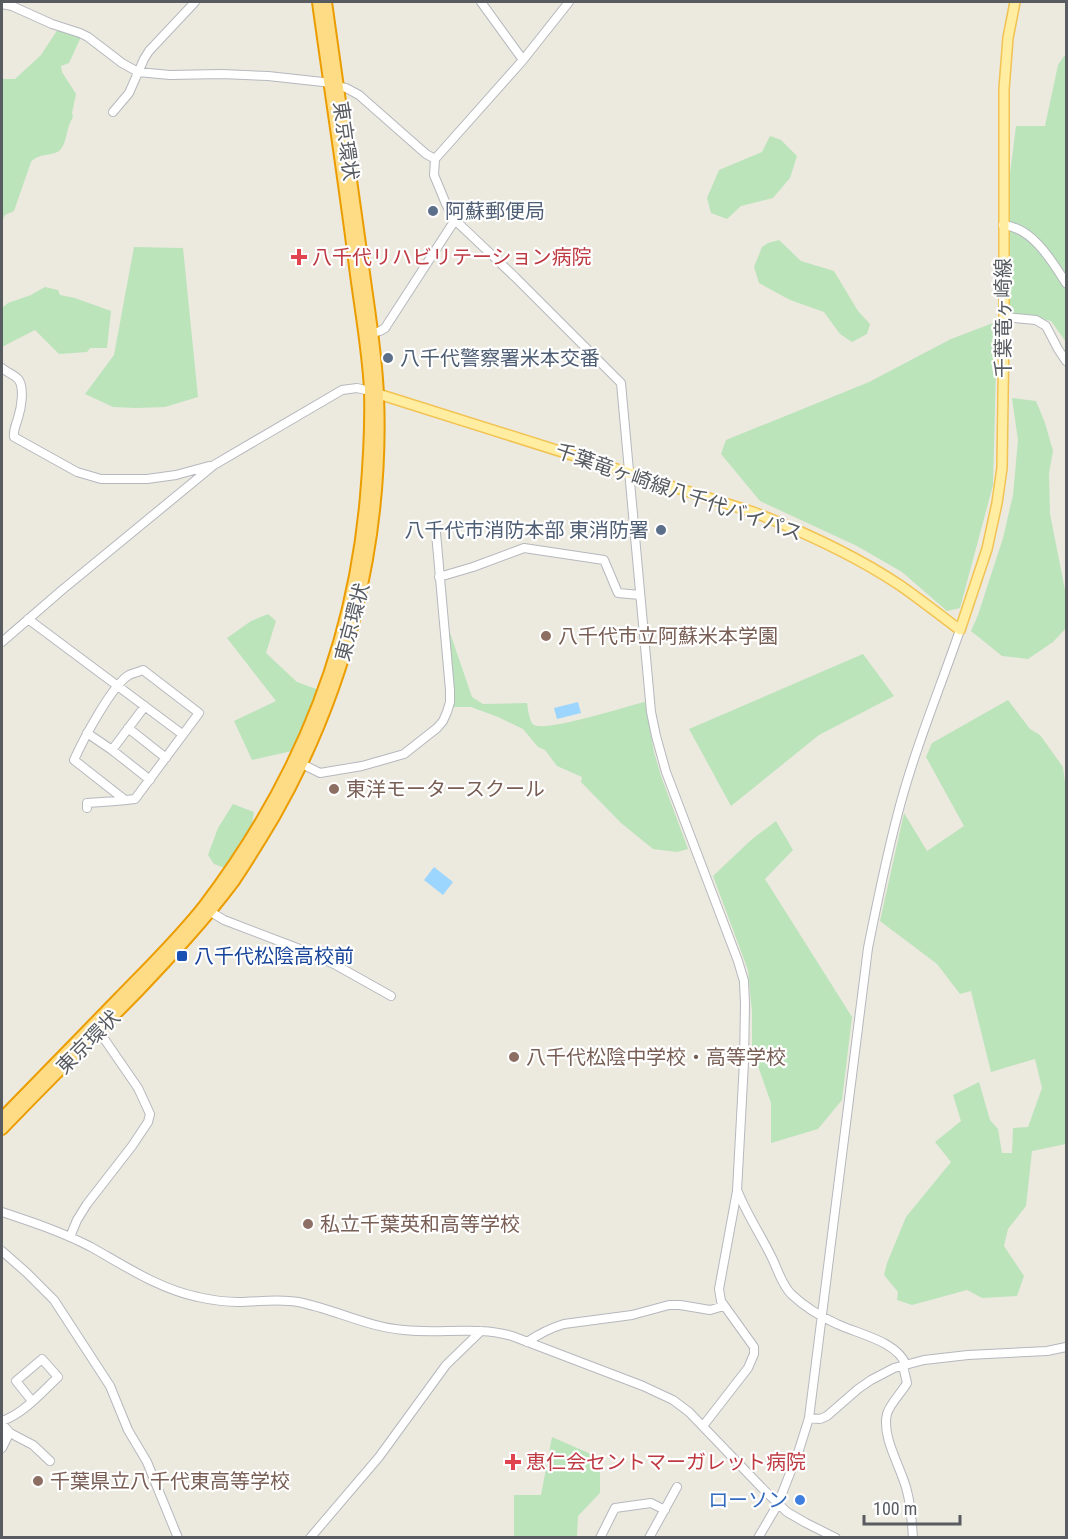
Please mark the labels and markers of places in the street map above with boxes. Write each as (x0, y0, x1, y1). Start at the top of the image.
place label: 阿蘇郵便局 (445, 199, 545, 223)
marker: 阿蘇郵便局 (426, 204, 440, 218)
place label: 八千代リハビリテーション病院 (312, 245, 592, 269)
marker: 八千代リハビリテーション病院 (290, 248, 308, 266)
place label: 八千代警察署米本交番 (400, 346, 600, 370)
marker: 八千代警察署米本交番 (381, 351, 395, 365)
place label: 八千代市消防本部 東消防署 (404, 518, 649, 542)
marker: 八千代市消防本部 東消防署 (654, 523, 668, 537)
place label: 八千代市立阿蘇米本学園 (558, 624, 778, 648)
marker: 八千代市立阿蘇米本学園 (539, 629, 553, 643)
place label: 東洋モータースクール (346, 777, 545, 801)
marker: 東洋モータースクール (327, 782, 341, 796)
place label: 八千代松陰高校前 (194, 944, 354, 968)
marker: 八千代松陰高校前 (175, 949, 189, 963)
place label: 八千代松陰中学校・高等学校 (526, 1045, 786, 1069)
marker: 八千代松陰中学校・高等学校 (507, 1050, 521, 1064)
place label: 私立千葉英和高等学校 (320, 1212, 520, 1236)
marker: 私立千葉英和高等学校 (301, 1217, 315, 1231)
place label: 恵仁会セントマーガレット病院 (526, 1450, 806, 1474)
marker: 恵仁会セントマーガレット病院 (504, 1453, 522, 1471)
place label: 千葉県立八千代東高等学校 (50, 1469, 290, 1493)
marker: 千葉県立八千代東高等学校 (31, 1474, 45, 1488)
place label: ローソン (708, 1488, 788, 1512)
marker: ローソン (793, 1493, 807, 1507)

